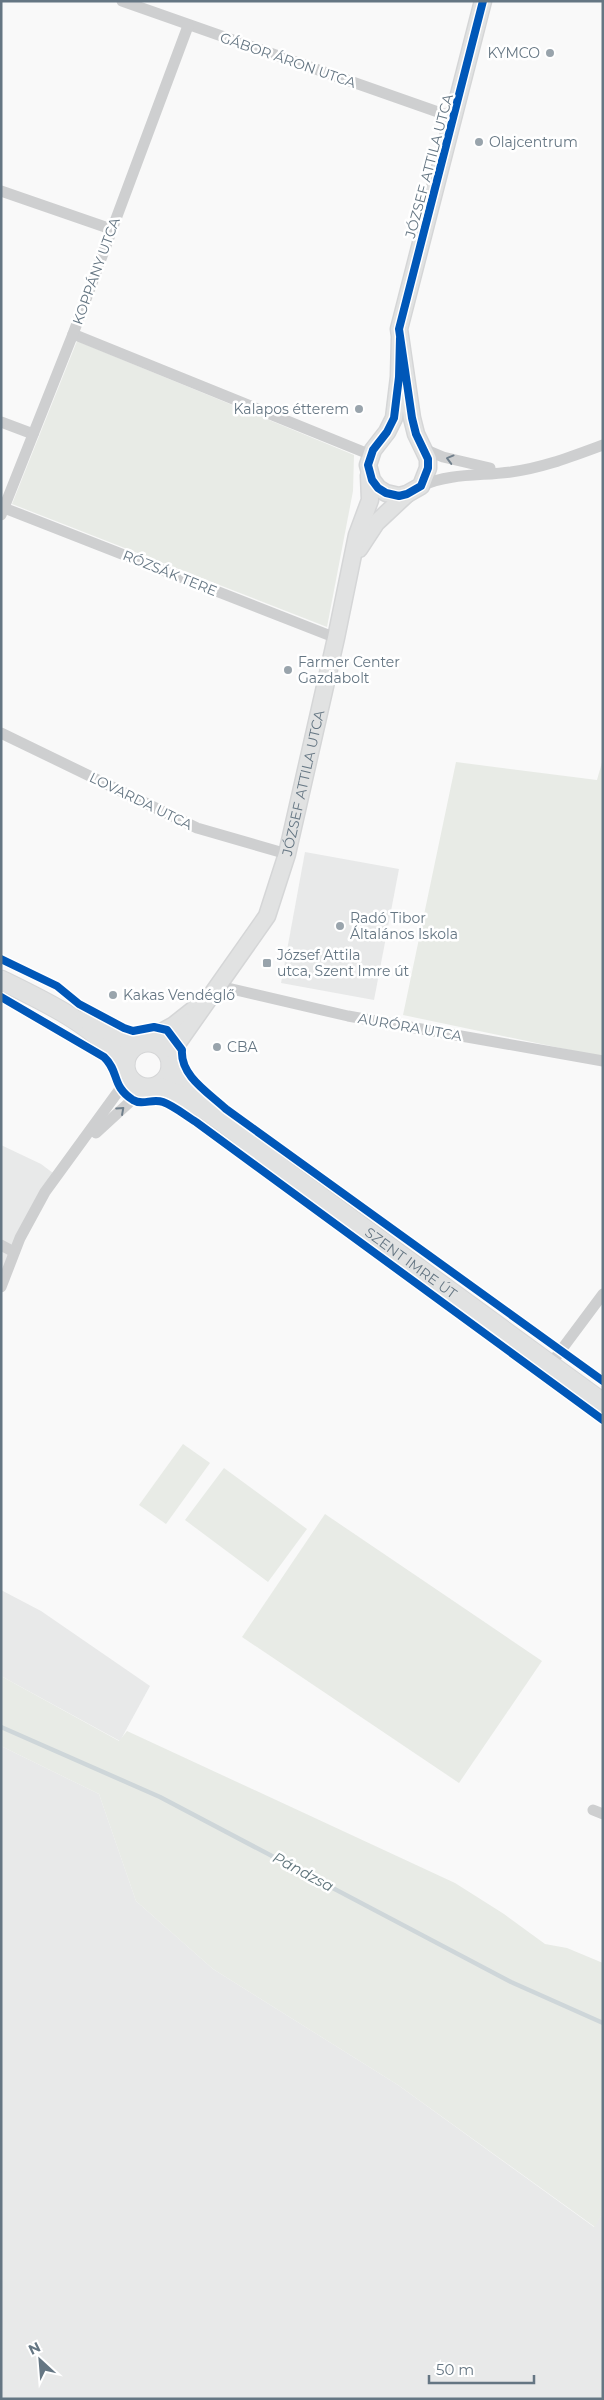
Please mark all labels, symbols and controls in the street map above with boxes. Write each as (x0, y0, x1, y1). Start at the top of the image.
street label: GÁBOR ÁRON UTCA (218, 28, 359, 92)
place label: KYMCO (487, 44, 540, 62)
marker: KYMCO (544, 47, 556, 59)
street label: JÓZSEF ATTILA UTCA (401, 91, 457, 241)
place label: Olajcentrum (489, 133, 578, 151)
marker: Olajcentrum (473, 136, 485, 148)
street label: KOPPÁNY UTCA (68, 214, 124, 327)
place label: Kalapos étterem (234, 400, 349, 418)
marker: Kalapos étterem (353, 403, 365, 415)
one-way arrow (447, 455, 455, 465)
street label: RÓZSÁK TERE (120, 546, 220, 600)
place label: Farmer Center Gazdabolt (298, 653, 400, 687)
marker: Farmer Center Gazdabolt (282, 664, 294, 676)
street label: JÓZSEF ATTILA UTCA (278, 707, 329, 859)
street label: LOVARDA UTCA (86, 768, 196, 834)
place label: Radó Tibor Általános Iskola (350, 909, 458, 943)
marker: Radó Tibor Általános Iskola (334, 920, 346, 932)
place label: József Attila utca, Szent Imre út (276, 946, 410, 980)
marker: József Attila utca, Szent Imre út (261, 957, 273, 969)
place label: Kakas Vendéglő (123, 986, 235, 1004)
marker: Kakas Vendéglő (107, 989, 119, 1001)
street label: AURÓRA UTCA (357, 1009, 464, 1045)
place label: CBA (227, 1038, 258, 1056)
marker: CBA (211, 1041, 223, 1053)
one-way arrow (116, 1106, 125, 1115)
street label: SZENT IMRE ÚT (361, 1223, 461, 1303)
water label: Pándzsa (270, 1848, 337, 1895)
north arrow (15, 2335, 65, 2385)
text: N (25, 2338, 43, 2359)
scale bar (429, 2352, 534, 2384)
text: 50 m (436, 2360, 474, 2379)

